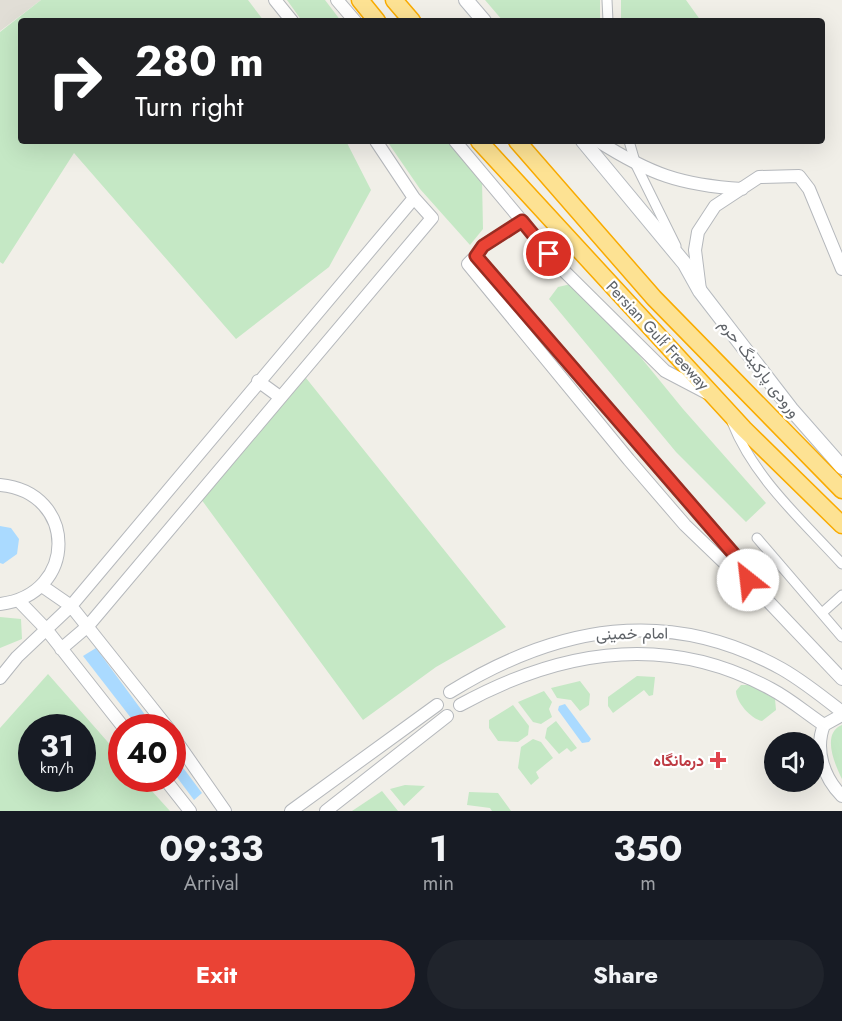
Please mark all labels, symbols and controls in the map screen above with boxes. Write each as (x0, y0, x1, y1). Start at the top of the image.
text: 280 m (135, 31, 264, 92)
icon: right (36, 42, 114, 120)
text: Turn right (135, 87, 243, 126)
pin (523, 228, 574, 279)
icon: arrive (532, 237, 565, 270)
street label: Persian Gulf Freeway (601, 276, 715, 396)
street label: ورودی پارکینگ حرم (714, 314, 806, 423)
position arrow (716, 548, 780, 612)
street label: امام خمینی (596, 621, 668, 646)
speed limit sign: 40 (108, 714, 186, 792)
text: 31 (40, 724, 74, 767)
map controls (764, 732, 824, 792)
button: sound (764, 732, 824, 792)
place label: درمانگاه (653, 749, 704, 772)
marker: درمانگاه (709, 751, 727, 769)
text: km/h (40, 757, 74, 779)
text: 09:33 (159, 822, 263, 874)
text: 1 (429, 822, 448, 874)
text: 350 (613, 822, 683, 874)
text: Arrival (184, 869, 239, 898)
text: min (423, 869, 454, 898)
text: m (640, 869, 656, 898)
button: Exit (18, 940, 415, 1009)
button: Share (427, 940, 824, 1009)

